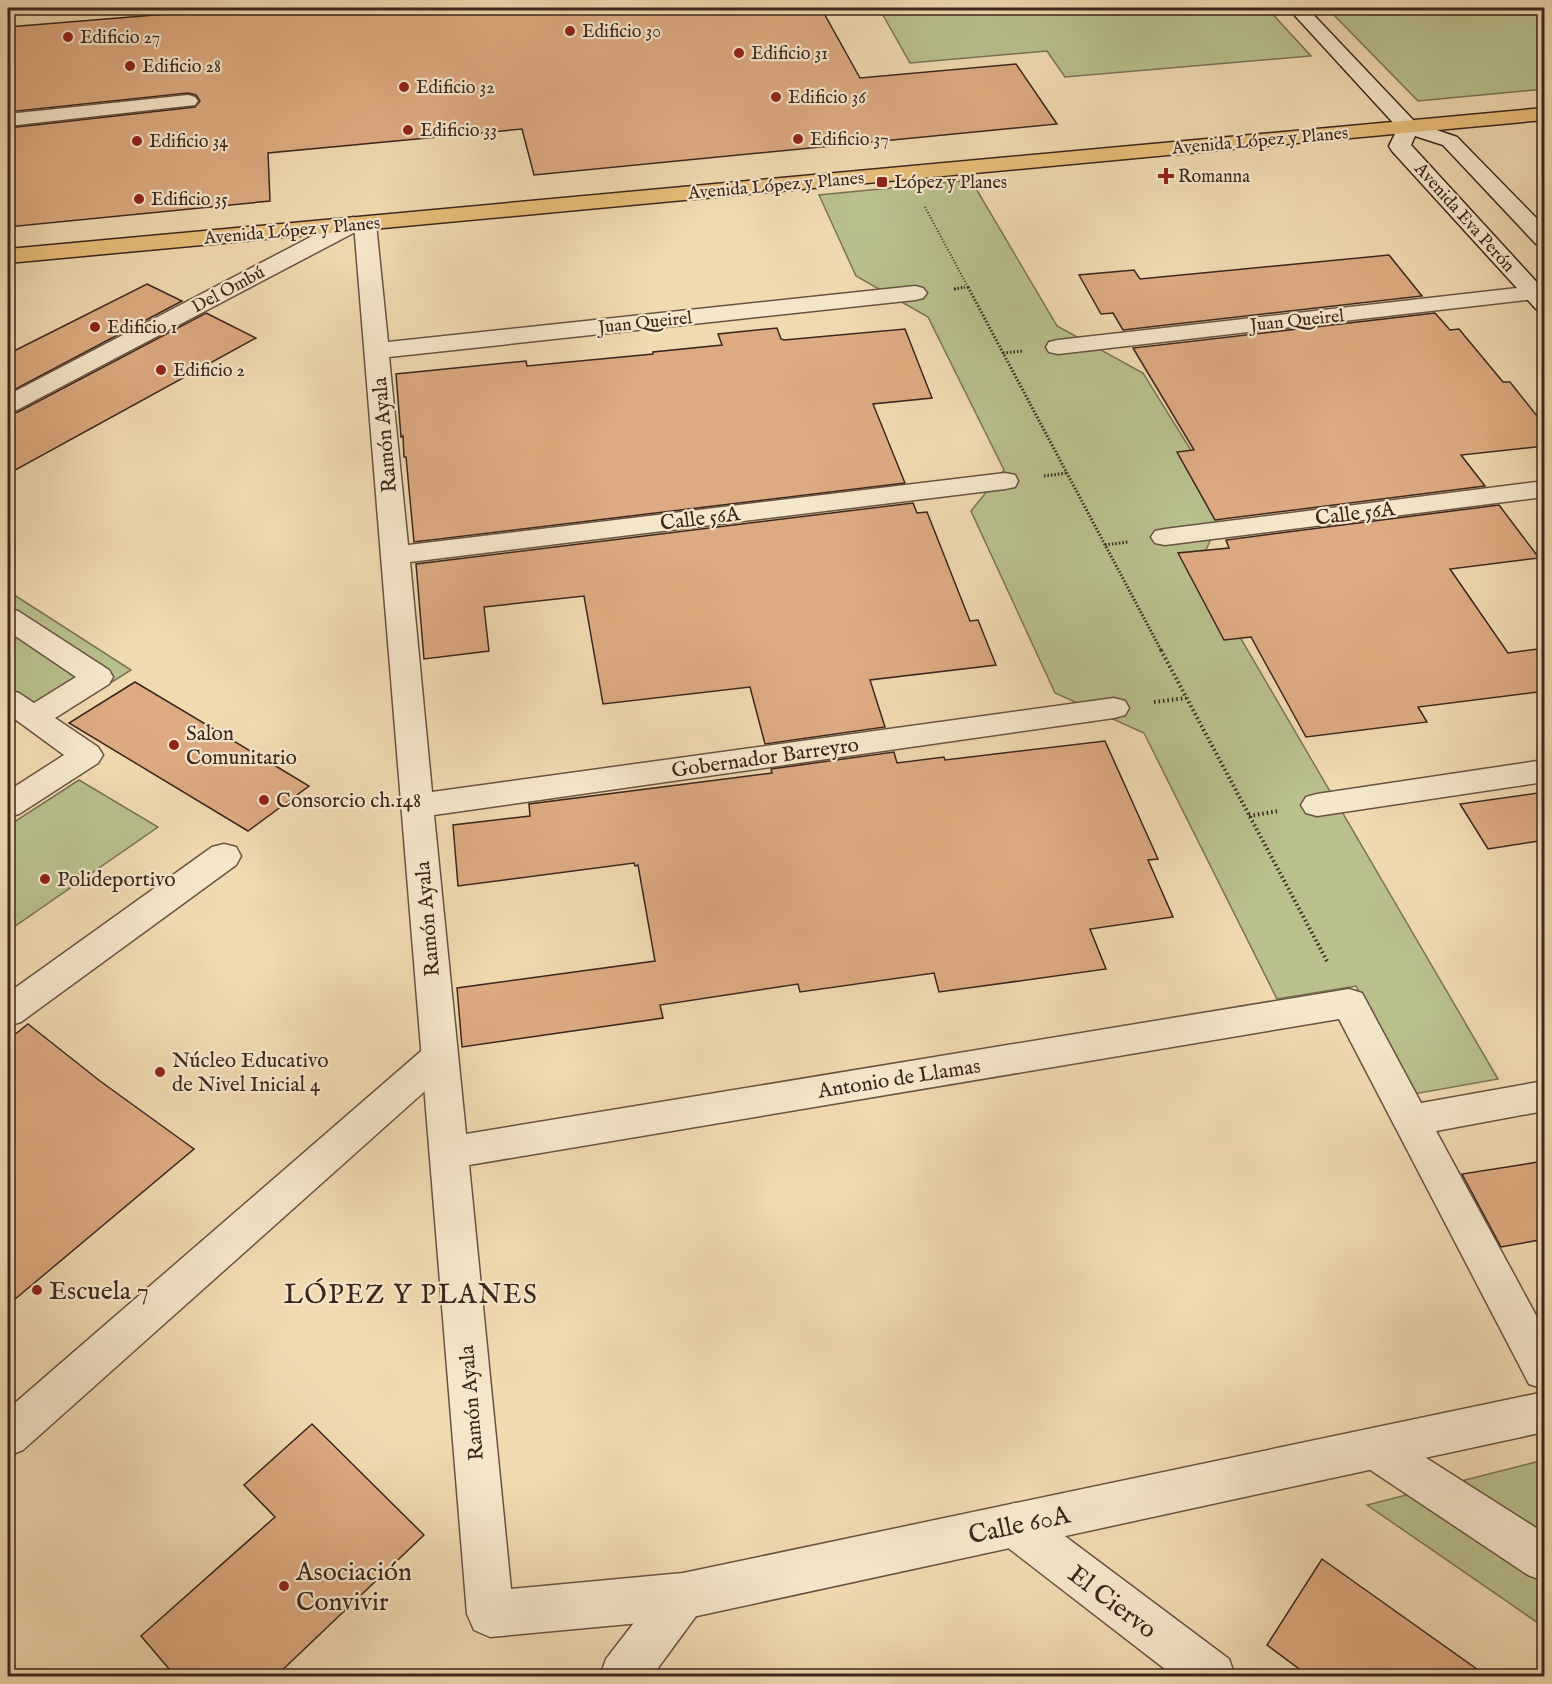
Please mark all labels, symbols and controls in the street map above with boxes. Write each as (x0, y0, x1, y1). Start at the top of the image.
place label: Edificio 30 (582, 21, 661, 44)
marker: Edificio 30 (563, 24, 577, 38)
place label: Edificio 27 (80, 27, 160, 50)
marker: Edificio 27 (61, 30, 75, 44)
place label: Edificio 31 (751, 43, 828, 66)
marker: Edificio 31 (732, 46, 746, 60)
place label: Edificio 28 (142, 56, 221, 79)
marker: Edificio 28 (123, 59, 137, 73)
place label: Edificio 32 (416, 77, 495, 100)
marker: Edificio 32 (397, 80, 411, 94)
place label: Edificio 36 (788, 87, 866, 110)
marker: Edificio 36 (769, 90, 783, 104)
place label: Edificio 33 (420, 120, 497, 143)
street label: Avenida López y Planes (1170, 122, 1349, 161)
marker: Edificio 33 (401, 123, 415, 137)
place label: Edificio 37 (810, 129, 889, 152)
place label: Edificio 34 (149, 131, 228, 154)
marker: Edificio 37 (791, 132, 805, 146)
marker: Edificio 34 (130, 134, 144, 148)
street label: Avenida Eva Perón (1408, 158, 1519, 278)
place label: Romanna (1178, 166, 1250, 189)
street label: Avenida López y Planes (686, 167, 865, 206)
marker: Romanna (1159, 169, 1173, 183)
place label: López y Planes (894, 172, 1007, 195)
marker: López y Planes (875, 175, 889, 189)
place label: Edificio 35 (151, 189, 228, 212)
marker: Edificio 35 (132, 192, 146, 206)
street label: Avenida López y Planes (202, 212, 381, 251)
street label: Del Ombú (188, 262, 269, 319)
street label: Juan Queirel (1247, 305, 1345, 338)
street label: Juan Queirel (595, 307, 693, 340)
place label: Edificio 1 (107, 317, 177, 340)
marker: Edificio 1 (88, 320, 102, 334)
place label: Edificio 2 (173, 360, 245, 383)
marker: Edificio 2 (154, 363, 168, 377)
street label: Ramón Ayala (367, 375, 404, 494)
street label: Calle 56A (1314, 496, 1397, 533)
street label: Calle 56A (659, 501, 742, 538)
place label: Salon Comunitario (186, 721, 297, 772)
street label: Gobernador Barreyro (670, 732, 861, 785)
marker: Salon Comunitario (167, 738, 181, 752)
place label: Consorcio ch.148 (276, 788, 421, 815)
marker: Consorcio ch.148 (257, 793, 271, 807)
street label: Ramón Ayala (410, 859, 447, 978)
place label: Polideportivo (57, 867, 176, 894)
marker: Polideportivo (38, 872, 52, 886)
place label: Núcleo Educativo de Nivel Inicial 4 (172, 1048, 329, 1099)
street label: Antonio de Llamas (815, 1053, 982, 1106)
marker: Núcleo Educativo de Nivel Inicial 4 (153, 1065, 167, 1079)
place label: Escuela 7 (49, 1275, 149, 1308)
district label: LÓPEZ Y PLANES (284, 1278, 538, 1313)
marker: Escuela 7 (30, 1283, 44, 1297)
street label: Ramón Ayala (454, 1343, 491, 1462)
street label: Calle 60A (966, 1498, 1074, 1552)
place label: Asociación Convivir (295, 1556, 412, 1619)
street label: El Ciervo (1061, 1558, 1163, 1646)
marker: Asociación Convivir (277, 1579, 291, 1593)

